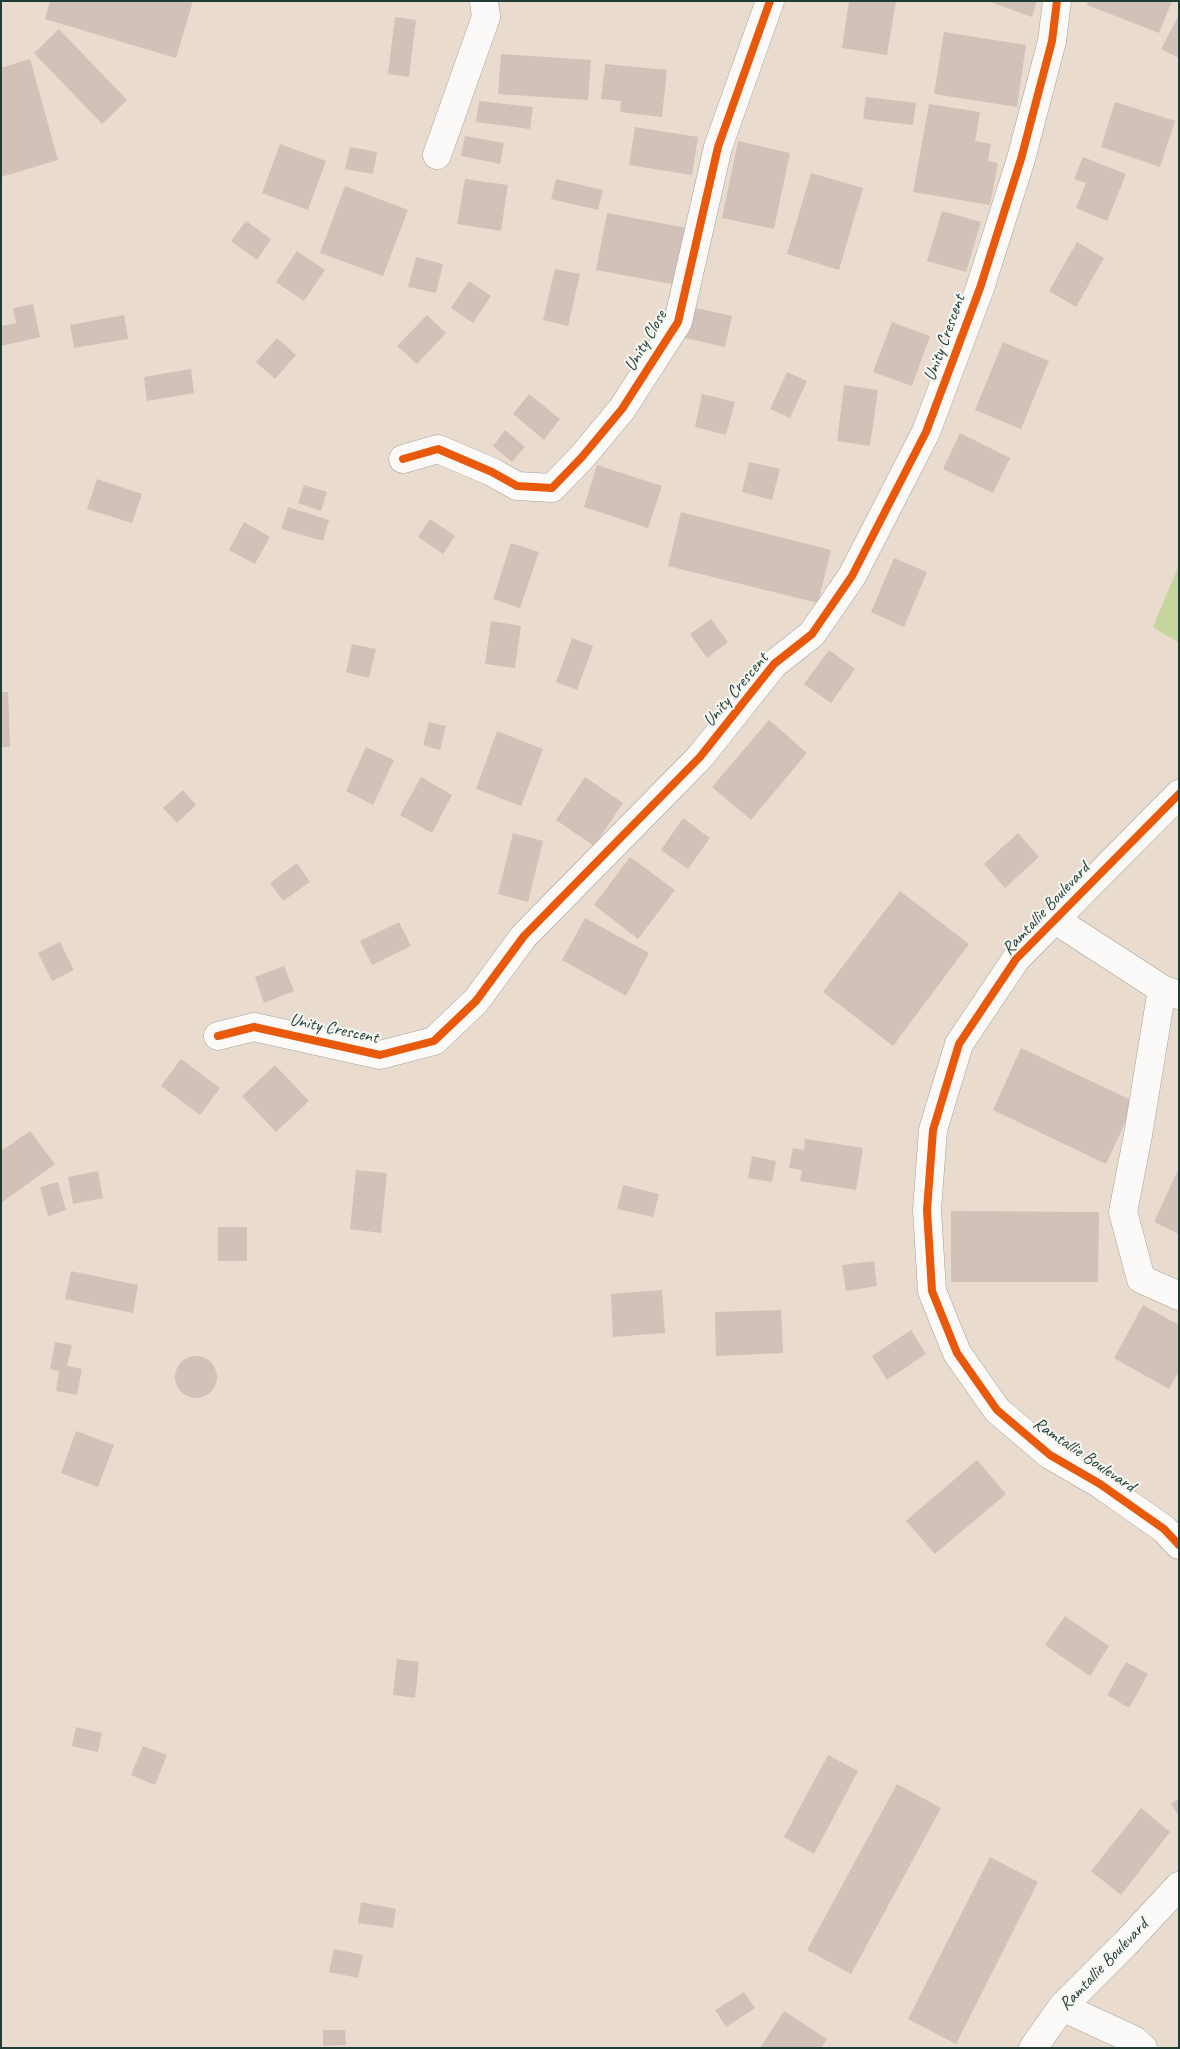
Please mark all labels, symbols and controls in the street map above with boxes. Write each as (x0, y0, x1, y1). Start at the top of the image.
street label: Unity Crescent (919, 292, 971, 384)
street label: Unity Close (620, 307, 672, 375)
street label: Unity Crescent (699, 649, 773, 731)
street label: Ramtallie Boulevard (998, 858, 1094, 960)
street label: Unity Crescent (288, 1009, 380, 1049)
street label: Ramtallie Boulevard (1029, 1413, 1139, 1497)
street label: Ramtallie Boulevard (1055, 1915, 1153, 2015)

